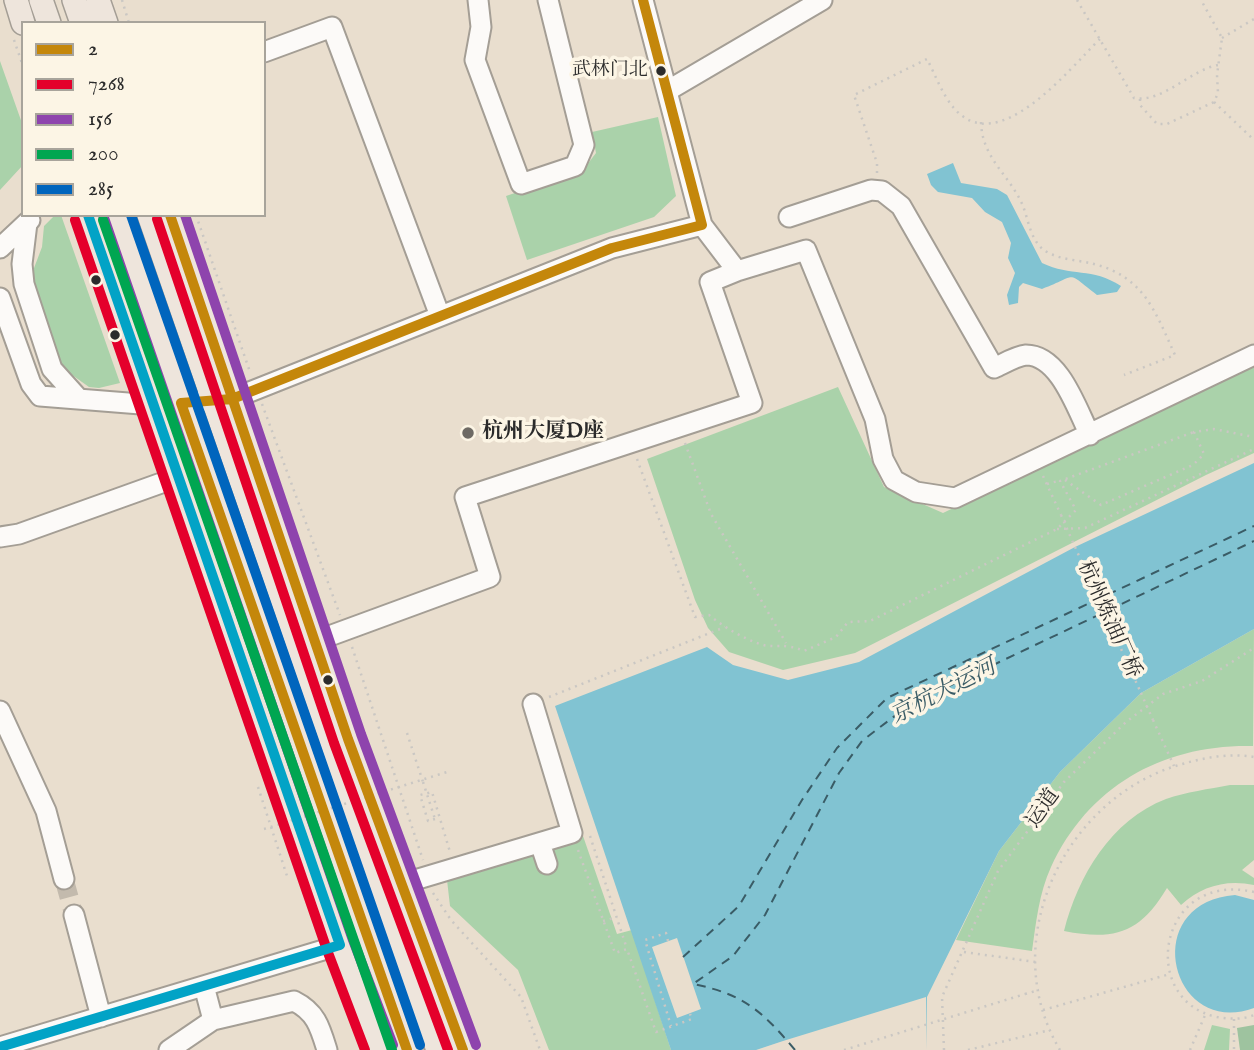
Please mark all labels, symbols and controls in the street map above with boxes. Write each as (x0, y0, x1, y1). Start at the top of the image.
legend (21, 21, 266, 217)
text: 2 (88, 36, 98, 63)
place label: 武林门北 (572, 60, 648, 82)
marker: 武林门北 (654, 64, 668, 78)
text: 7268 (88, 71, 125, 98)
text: 156 (88, 106, 112, 133)
text: 200 (88, 141, 119, 168)
text: 285 (88, 176, 114, 203)
unlabelled marker (89, 273, 103, 287)
unlabelled marker (108, 328, 122, 342)
place label: 杭州大厦D座 (482, 420, 604, 446)
marker: 杭州大厦D座 (460, 425, 476, 441)
street label: 杭州炼油厂桥 (1071, 557, 1145, 683)
water label: 京杭大运河 (887, 655, 1001, 731)
unlabelled marker (321, 673, 335, 687)
street label: 运道 (1022, 785, 1066, 833)

